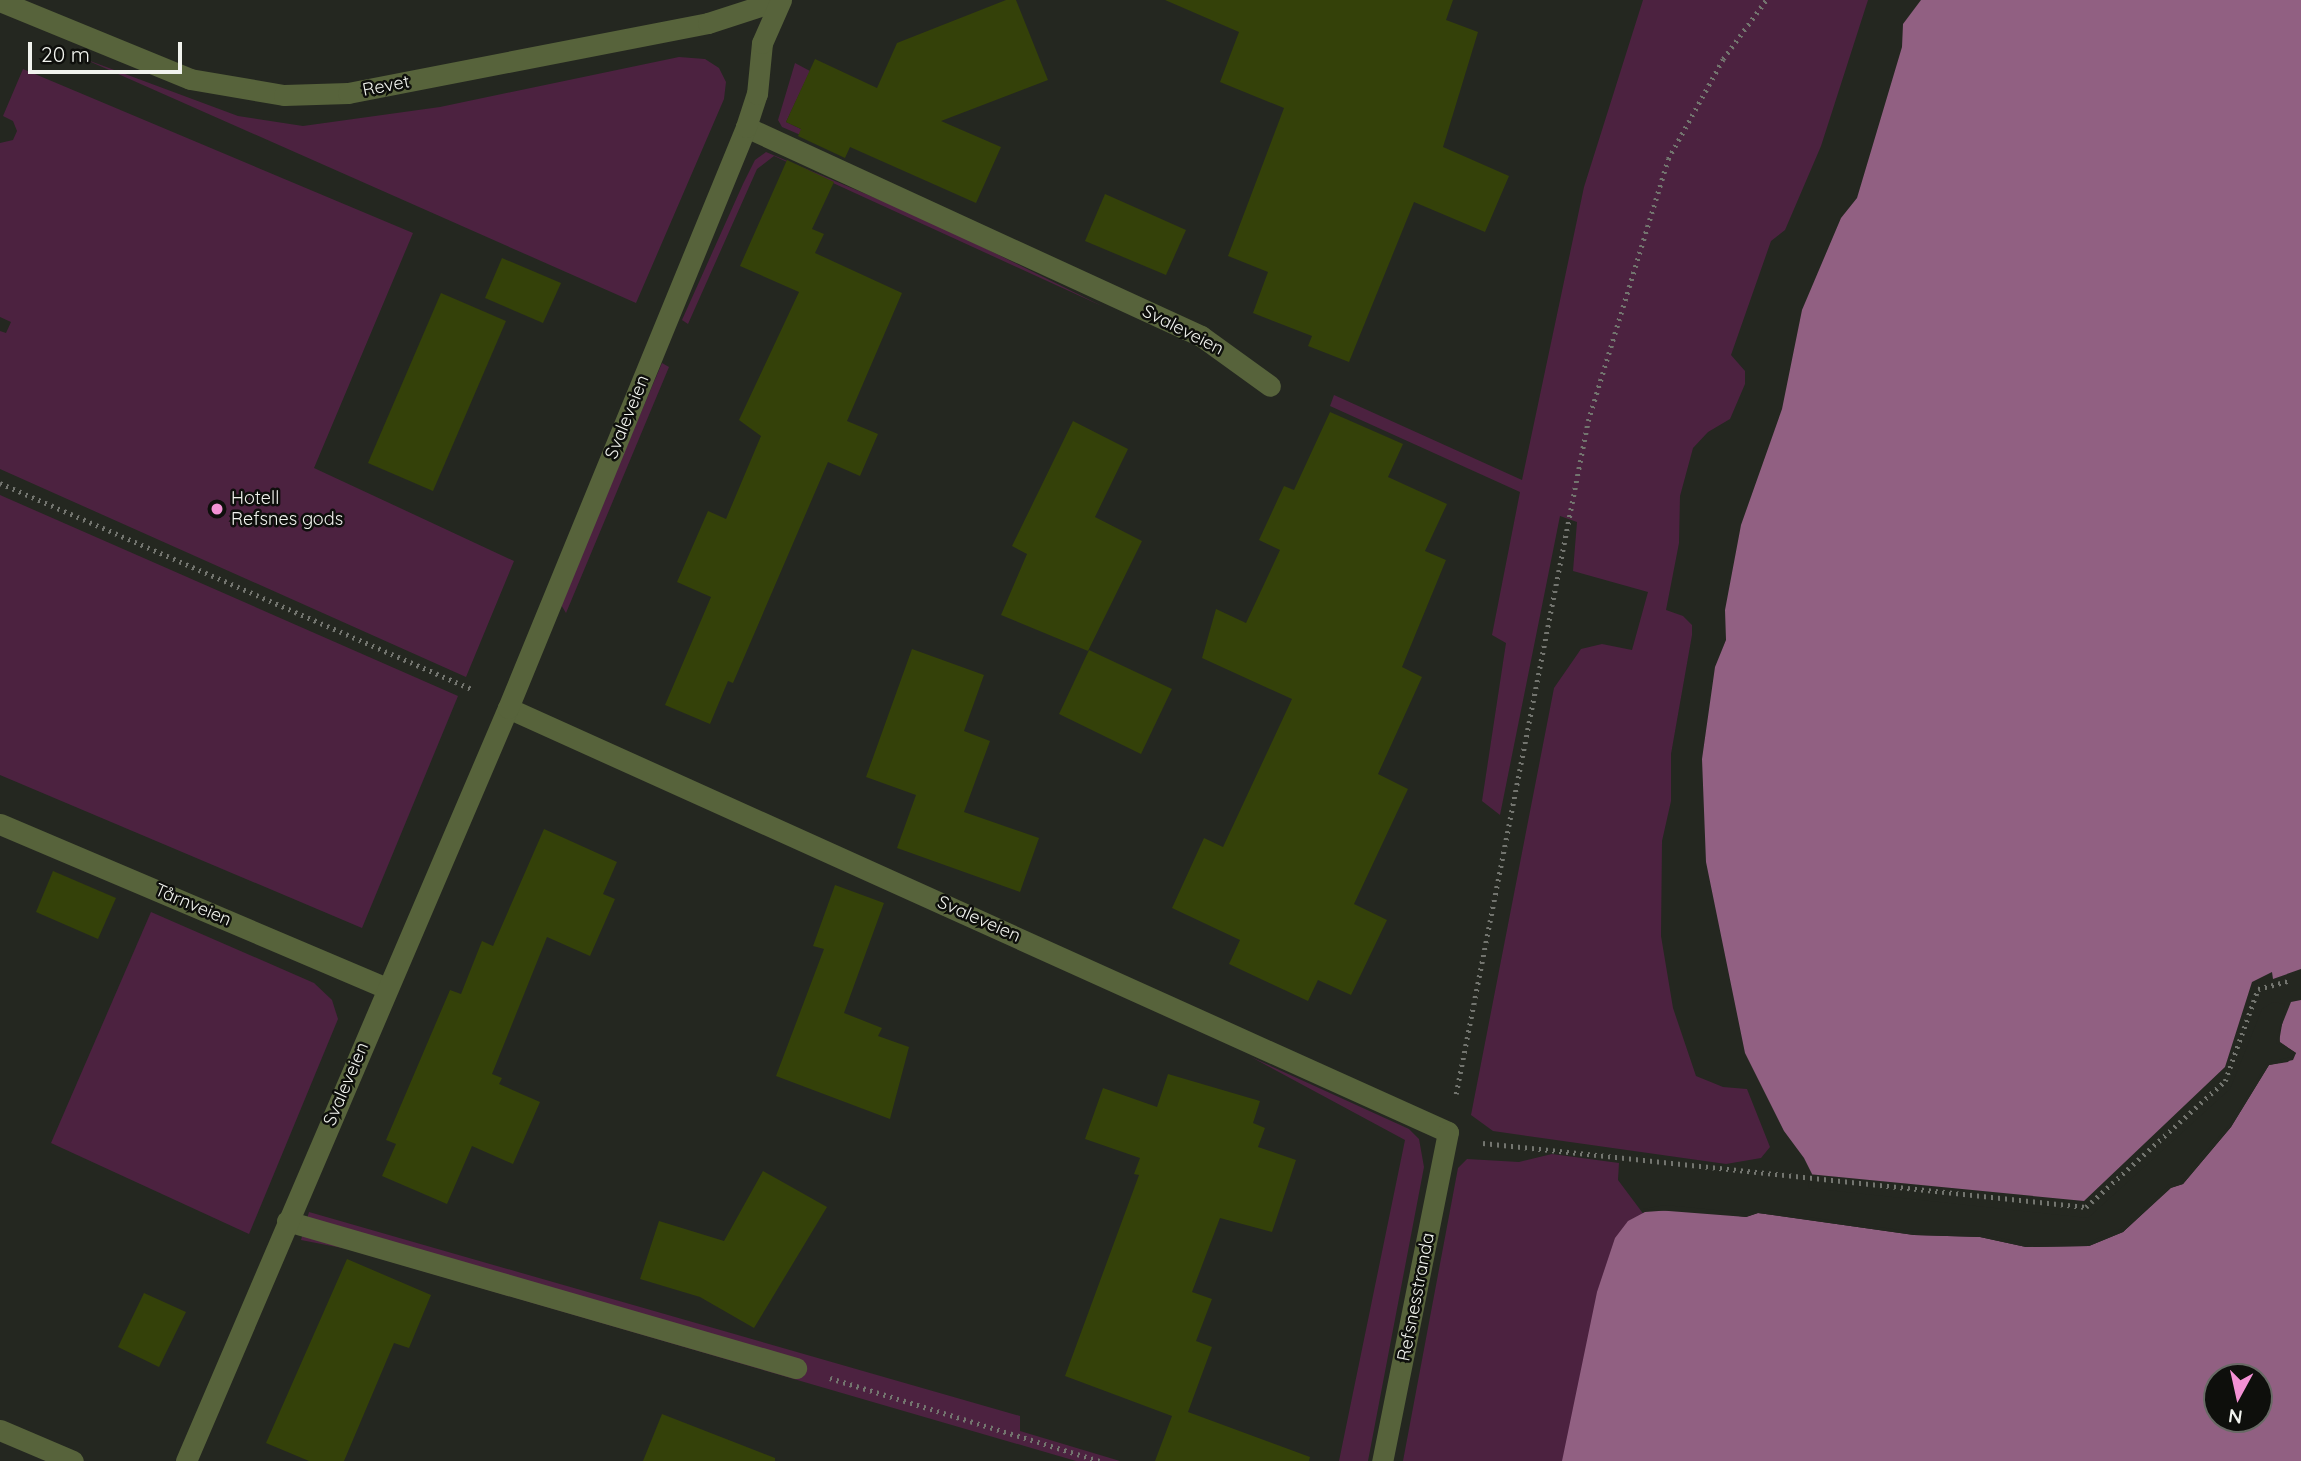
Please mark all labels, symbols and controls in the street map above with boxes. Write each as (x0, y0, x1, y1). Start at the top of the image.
scale bar (32, 28, 186, 72)
text: 20 m (41, 41, 90, 67)
street label: Revet (361, 71, 411, 101)
street label: Svaleveien (1139, 300, 1227, 360)
street label: Svaleveien (600, 372, 654, 462)
place label: Hotell Refsnes gods (231, 488, 343, 530)
marker: Hotell Refsnes gods (209, 501, 225, 517)
street label: Tårnveien (151, 879, 235, 931)
street label: Svaleveien (934, 891, 1024, 947)
street label: Svaleveien (319, 1039, 373, 1129)
street label: Refsnesstranda (1393, 1231, 1439, 1363)
north arrow (2203, 1363, 2273, 1433)
text: N (2227, 1404, 2244, 1430)

